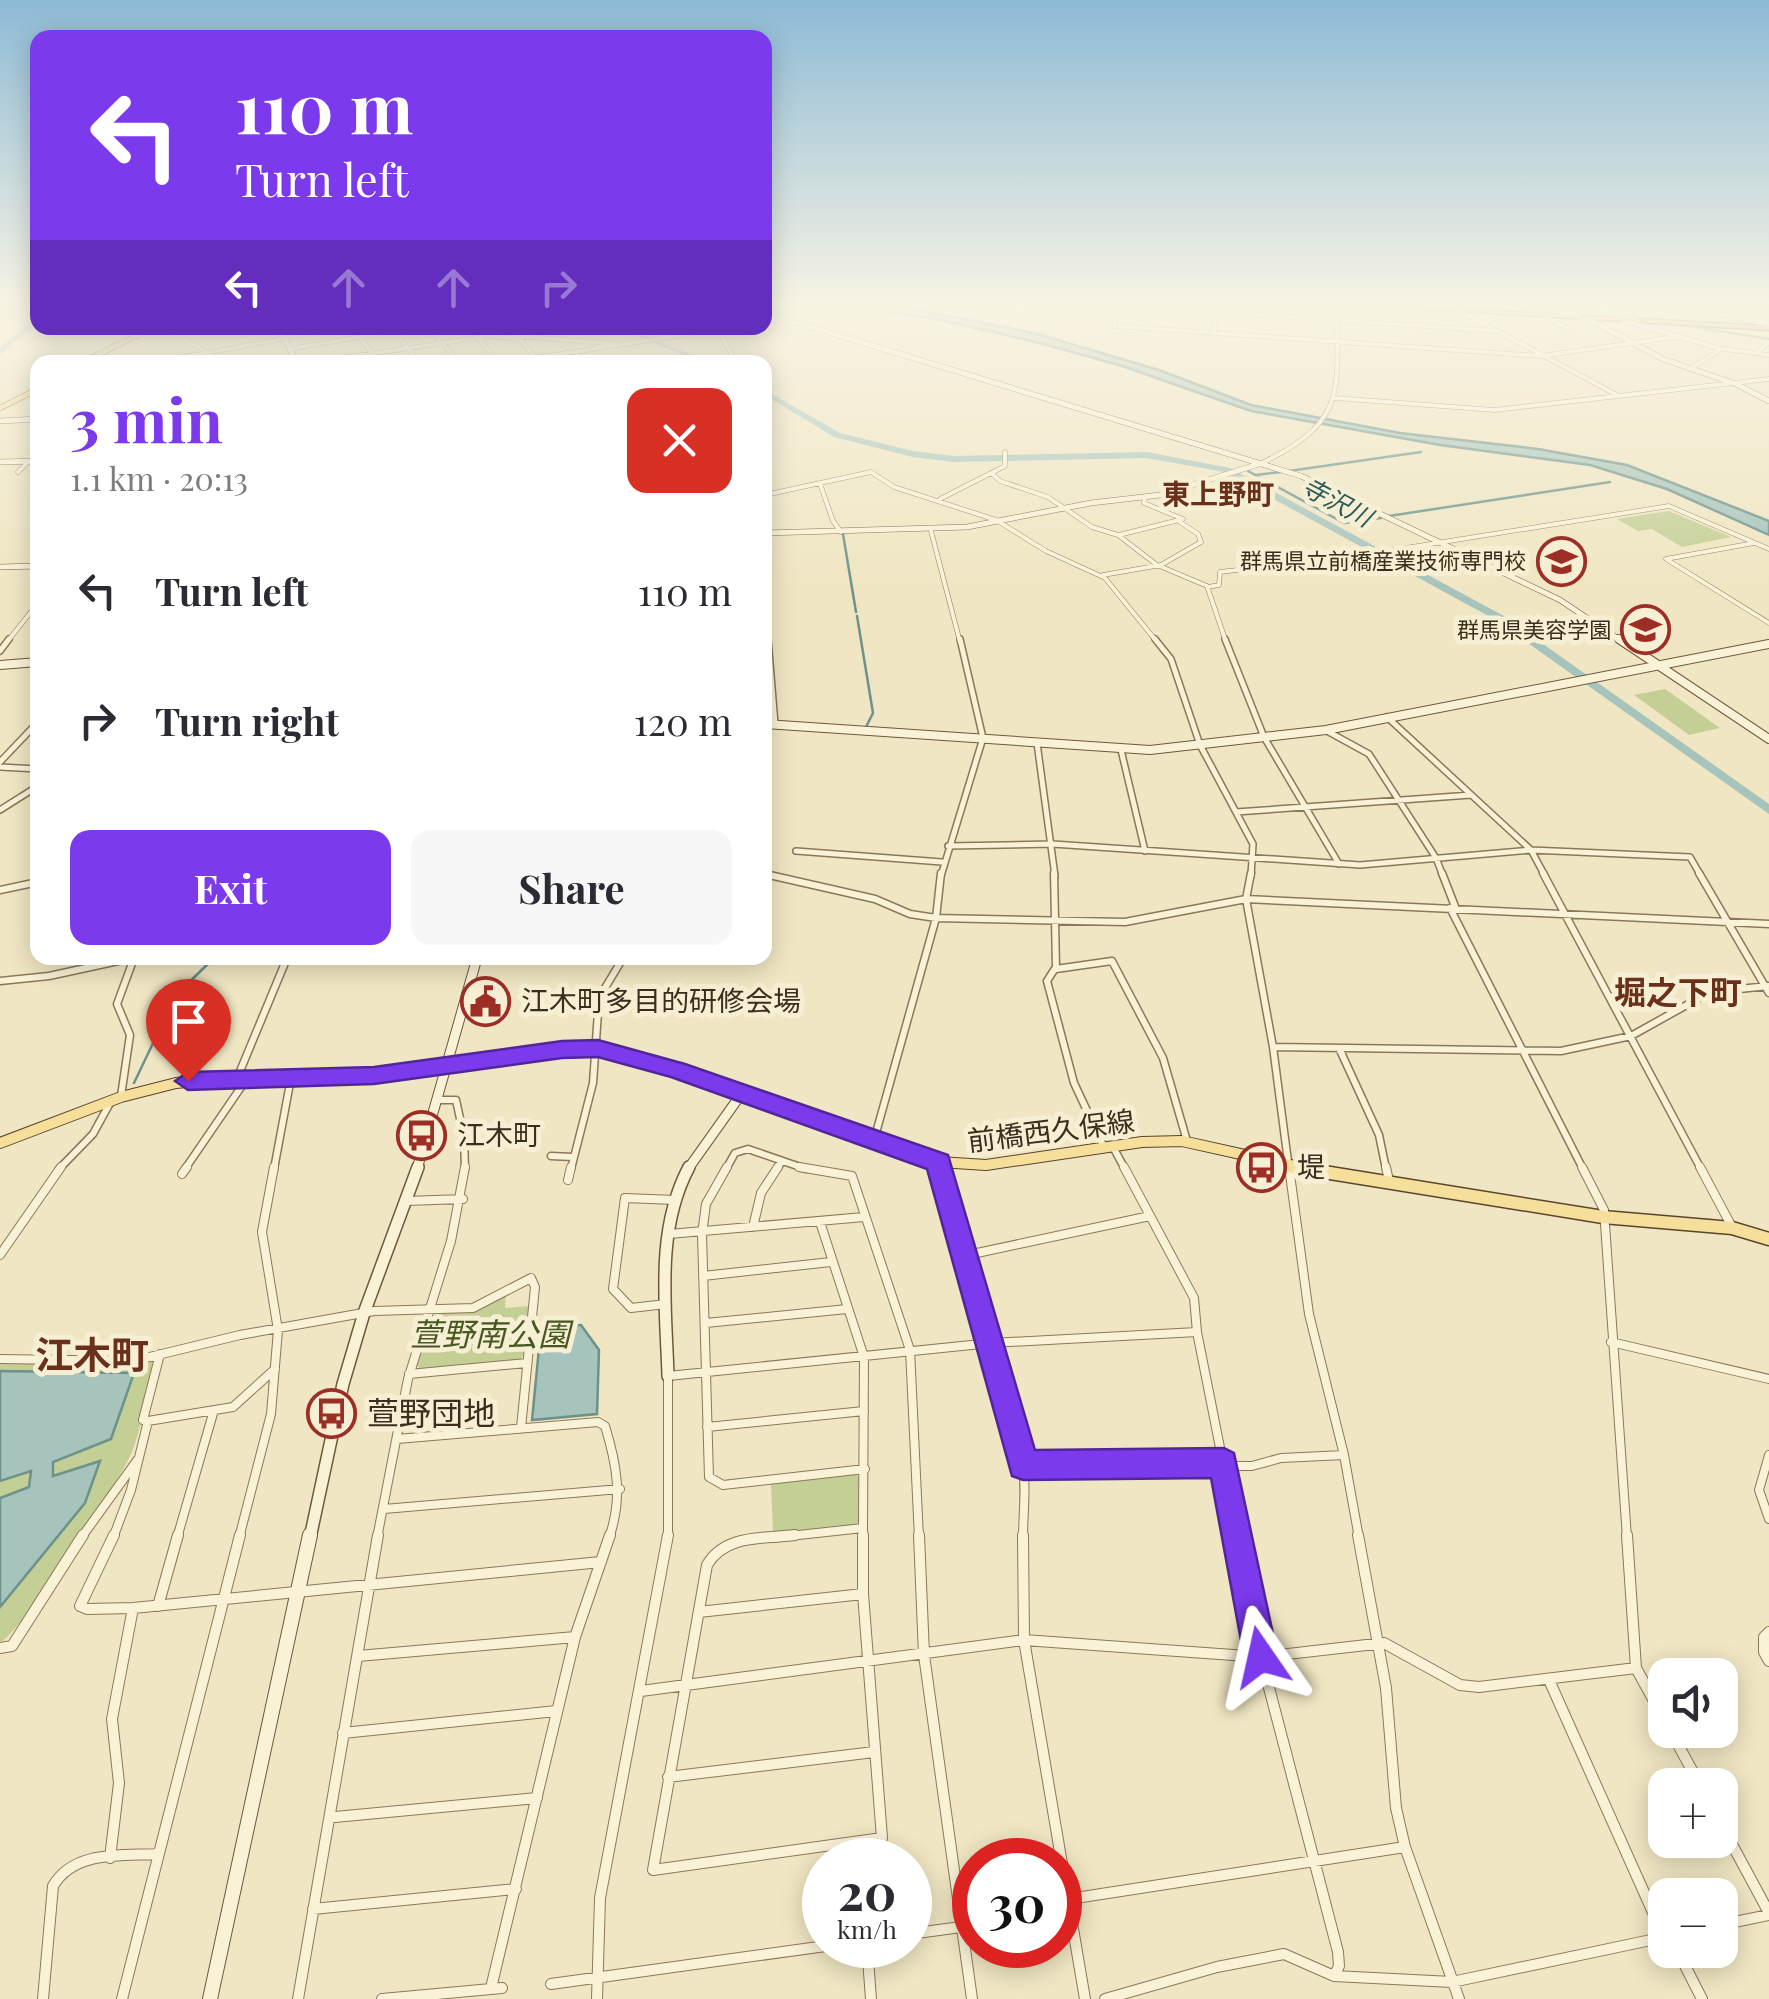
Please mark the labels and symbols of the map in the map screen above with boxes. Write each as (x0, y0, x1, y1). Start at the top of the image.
water label: 寺沢川 (1297, 468, 1381, 534)
district label: 東上野町 (1162, 474, 1274, 511)
school or university icon: 群馬県立前橋産業技術専門校 (1535, 535, 1587, 587)
place label: 群馬県立前橋産業技術専門校 (1240, 545, 1526, 575)
school or university icon: 群馬県美容学園 (1620, 604, 1672, 656)
place label: 群馬県美容学園 (1457, 614, 1611, 644)
district label: 堀之下町 (1614, 969, 1742, 1012)
public building icon: 江木町多目的研修会場 (460, 975, 512, 1027)
pin (146, 979, 231, 1082)
place label: 江木町多目的研修会場 (521, 981, 801, 1018)
street label: 前橋西久保線 (965, 1101, 1136, 1158)
bus stop icon: 江木町 (396, 1109, 448, 1161)
place label: 江木町 (457, 1115, 541, 1152)
bus stop icon: 堤 (1236, 1141, 1288, 1193)
place label: 堤 (1297, 1147, 1325, 1184)
park label: 萱野南公園 (410, 1311, 574, 1354)
district label: 江木町 (35, 1328, 149, 1379)
bus stop icon: 萱野団地 (306, 1388, 358, 1440)
place label: 萱野団地 (367, 1390, 495, 1433)
position arrow (1209, 1605, 1313, 1709)
speed limit sign: 30 (952, 1838, 1082, 1968)

